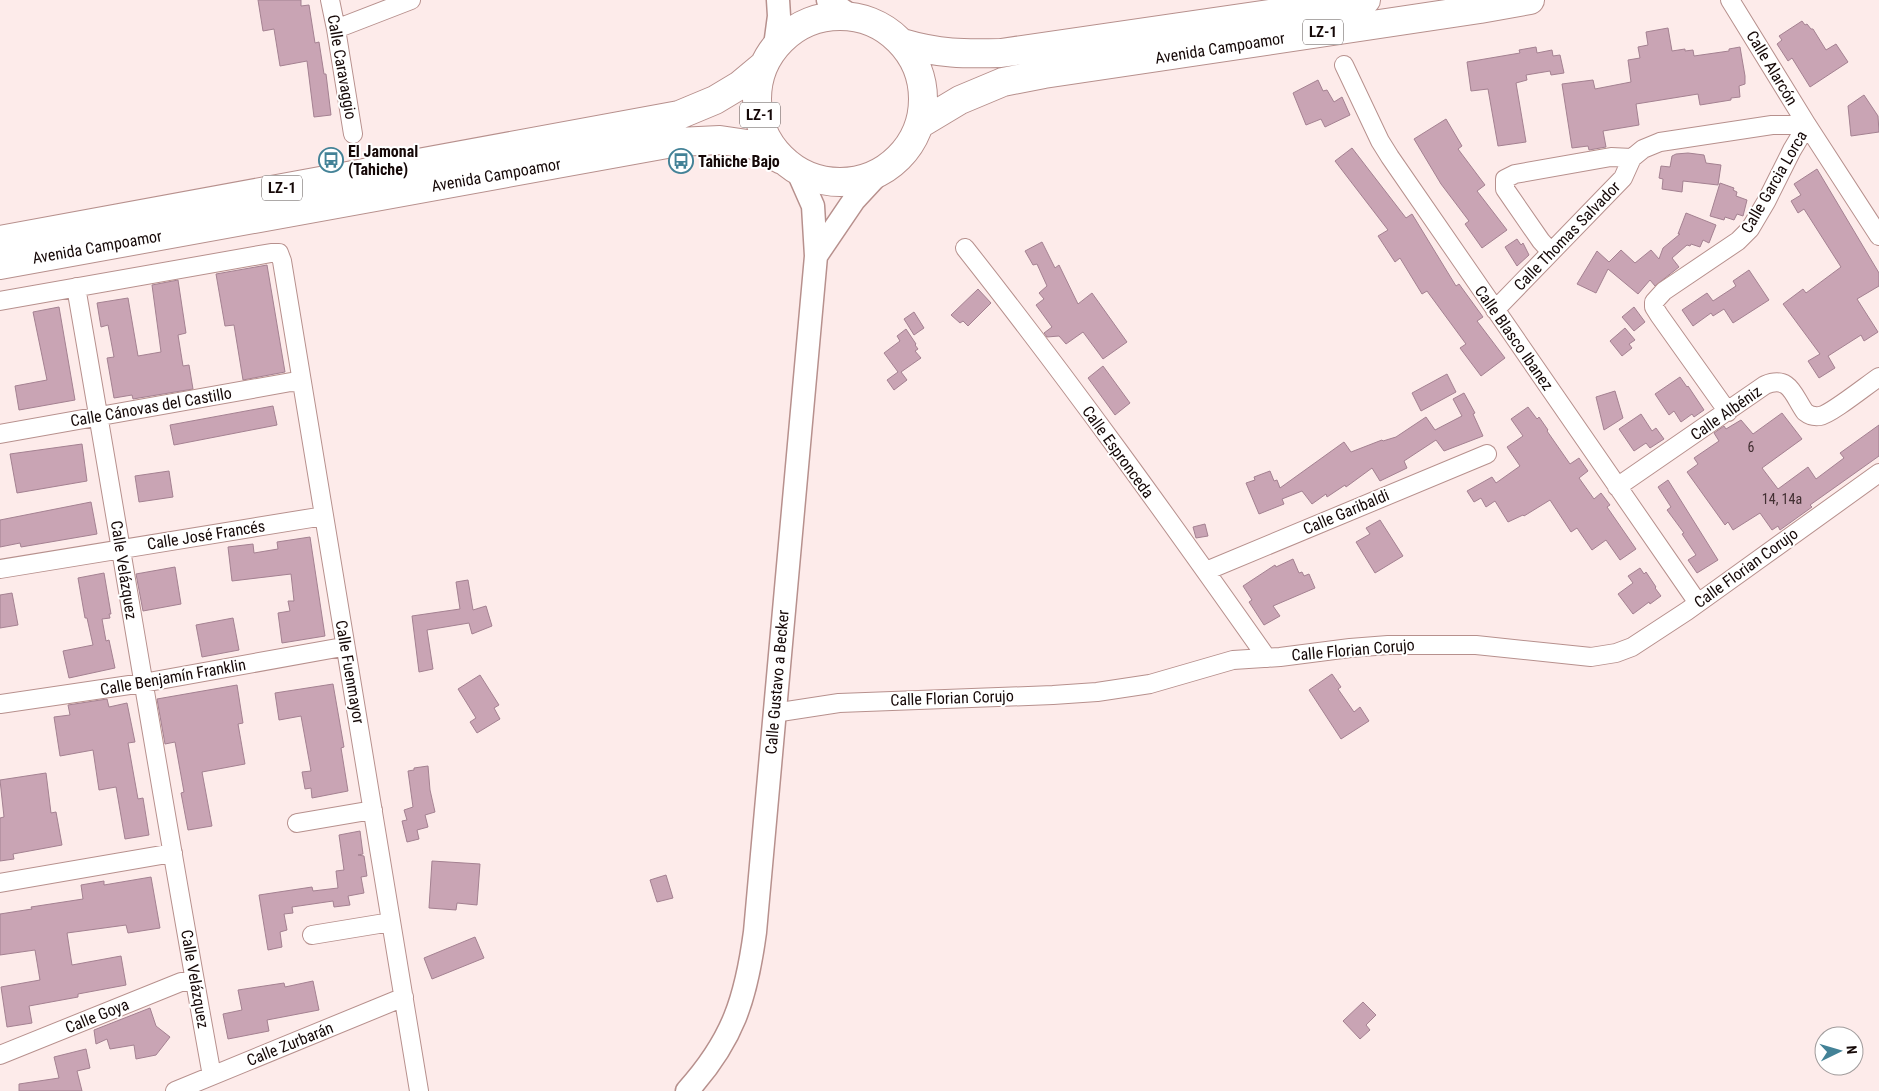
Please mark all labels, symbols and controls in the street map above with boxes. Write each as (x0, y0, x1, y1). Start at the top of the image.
street label: Calle Caravaggio (323, 13, 361, 121)
road number: LZ-1 (1303, 20, 1343, 44)
street label: Calle Alarcón (1742, 27, 1802, 109)
street label: Avenida Campoamor (1154, 28, 1286, 68)
road number: LZ-1 (740, 102, 780, 128)
street label: Calle Garcia Lorca (1737, 127, 1811, 237)
place label: El Jamonal (Tahiche) (348, 142, 418, 179)
bus stop icon: El Jamonal (Tahiche) (318, 147, 344, 173)
bus stop icon: Tahiche Bajo (668, 148, 694, 174)
place label: Tahiche Bajo (698, 152, 780, 171)
street label: Avenida Campoamor (430, 154, 562, 196)
road number: LZ-1 (262, 176, 302, 200)
street label: Calle Thomas Salvador (1510, 177, 1624, 295)
street label: Avenida Campoamor (31, 226, 163, 268)
street label: Calle Blasco Ibanez (1471, 282, 1557, 394)
street label: Calle Albéniz (1687, 382, 1765, 444)
street label: Calle Cánovas del Castillo (69, 383, 233, 431)
street label: Calle Espronceda (1078, 402, 1158, 502)
house number: 6 (1748, 439, 1755, 455)
street label: Calle Garibaldi (1300, 485, 1392, 539)
house number: 14, 14a (1762, 491, 1802, 507)
street label: Calle José Francés (146, 516, 266, 554)
street label: Calle Velázquez (107, 519, 141, 621)
street label: Calle Florian Corujo (1690, 524, 1802, 612)
street label: Calle Gustavo a Becker (761, 609, 793, 755)
street label: Calle Fuenmayor (332, 619, 368, 725)
street label: Calle Florian Corujo (1291, 635, 1415, 665)
street label: Calle Benjamín Franklin (99, 655, 247, 699)
street label: Calle Florian Corujo (890, 686, 1014, 710)
street label: Calle Velázquez (177, 928, 213, 1030)
street label: Calle Goya (62, 995, 132, 1037)
street label: Calle Zurbarán (244, 1018, 336, 1070)
north arrow (1814, 1026, 1864, 1076)
text: N (1844, 1045, 1860, 1055)

